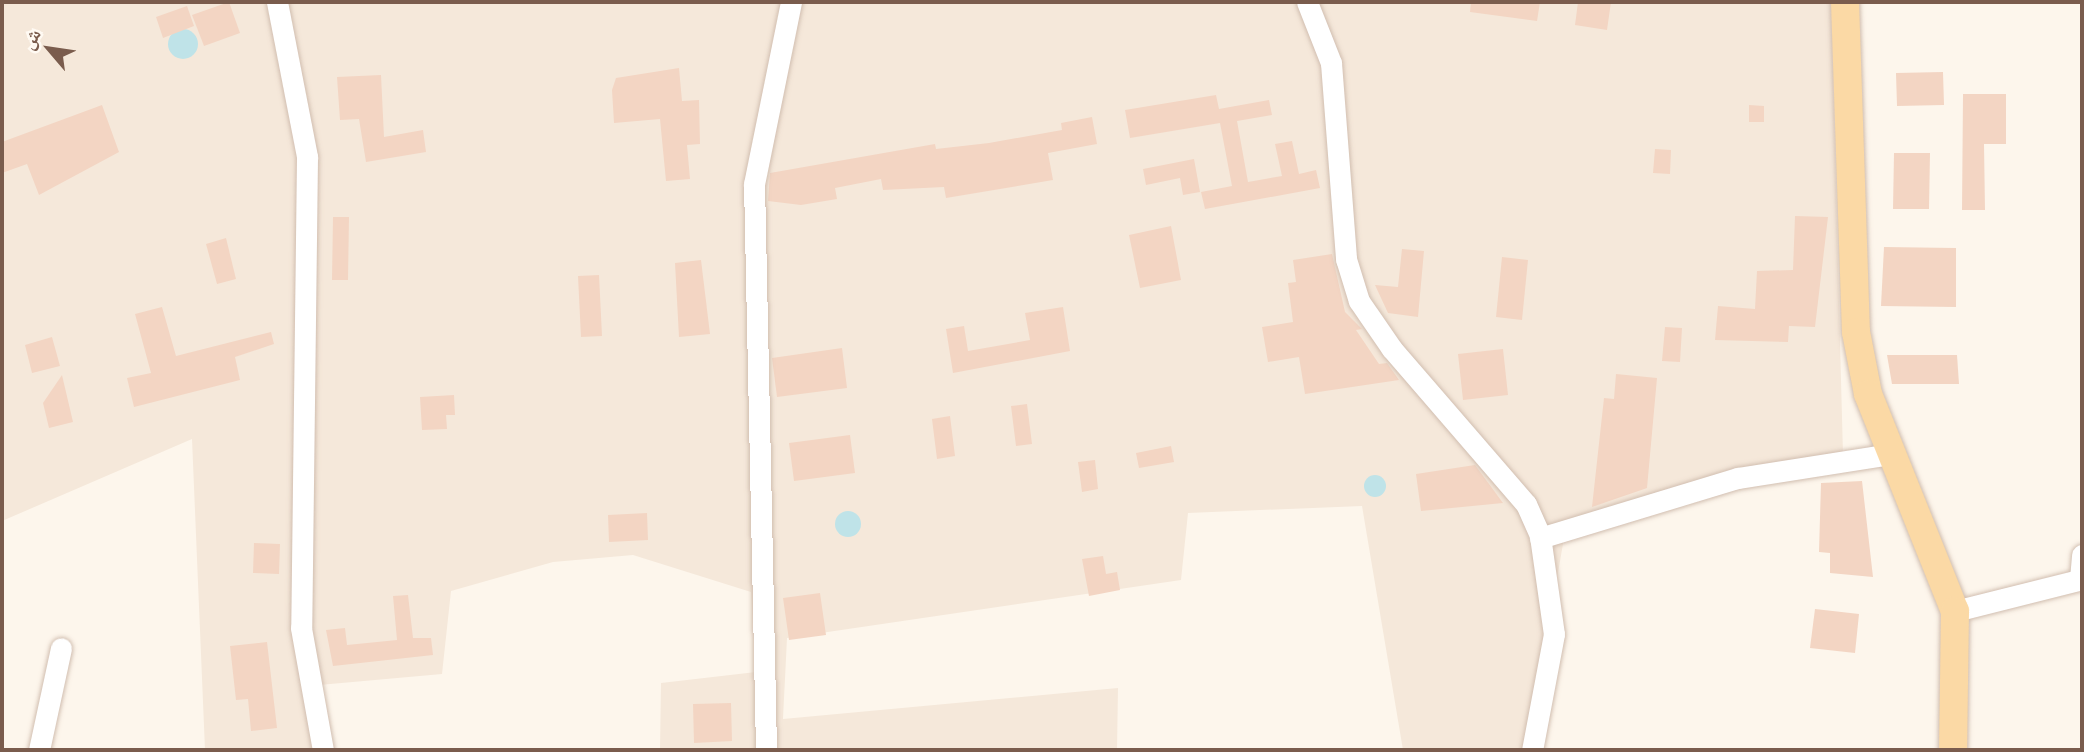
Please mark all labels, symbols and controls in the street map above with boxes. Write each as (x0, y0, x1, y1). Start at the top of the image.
north arrow (14, 14, 84, 84)
text: ش (15, 24, 46, 53)

